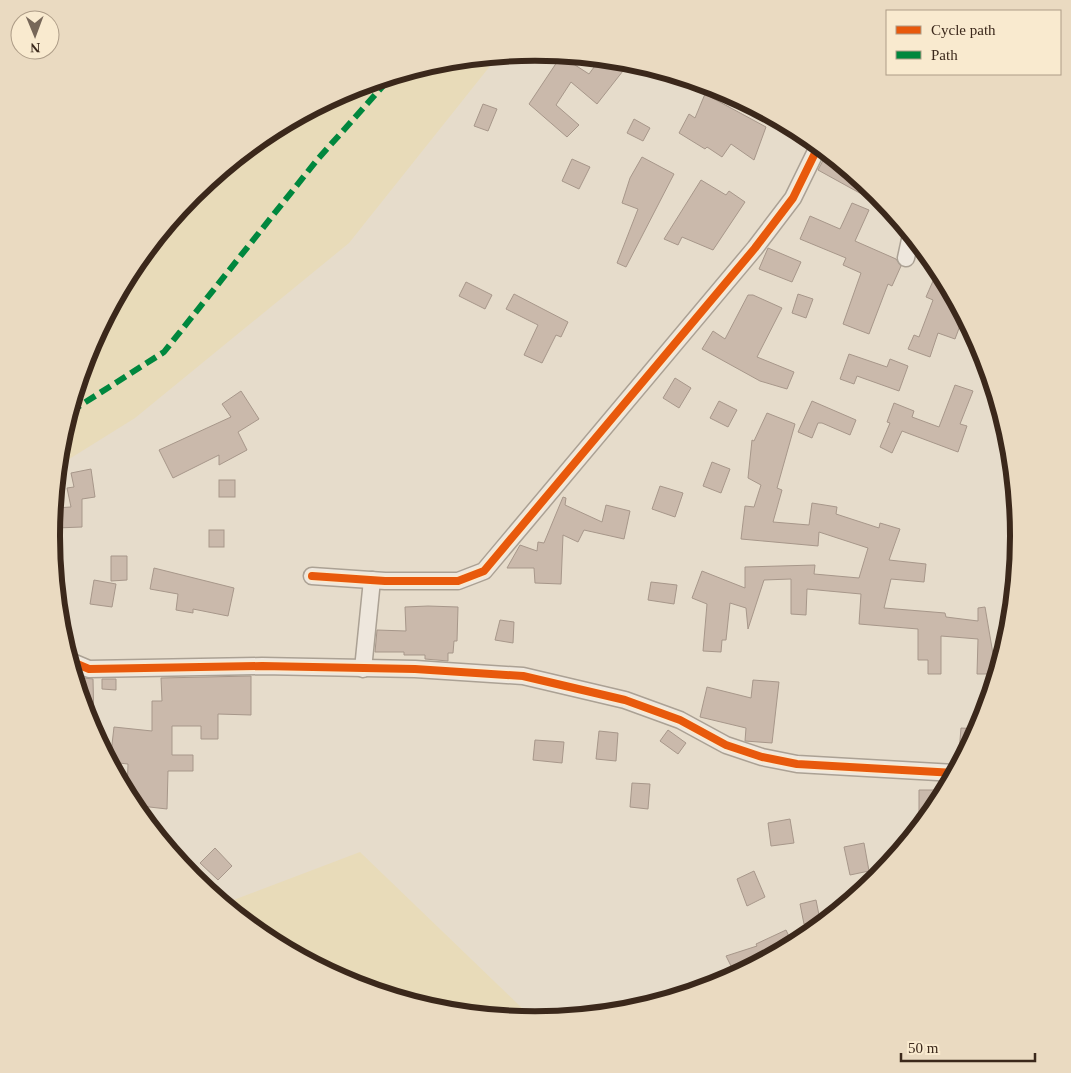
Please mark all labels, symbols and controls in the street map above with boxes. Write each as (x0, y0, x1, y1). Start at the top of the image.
north arrow (10, 10, 60, 60)
legend (886, 10, 1061, 75)
text: Cycle path (931, 22, 996, 38)
text: N (30, 40, 40, 55)
text: Path (931, 47, 958, 63)
scale bar (901, 1030, 1035, 1062)
text: 50 m (908, 1040, 939, 1056)

